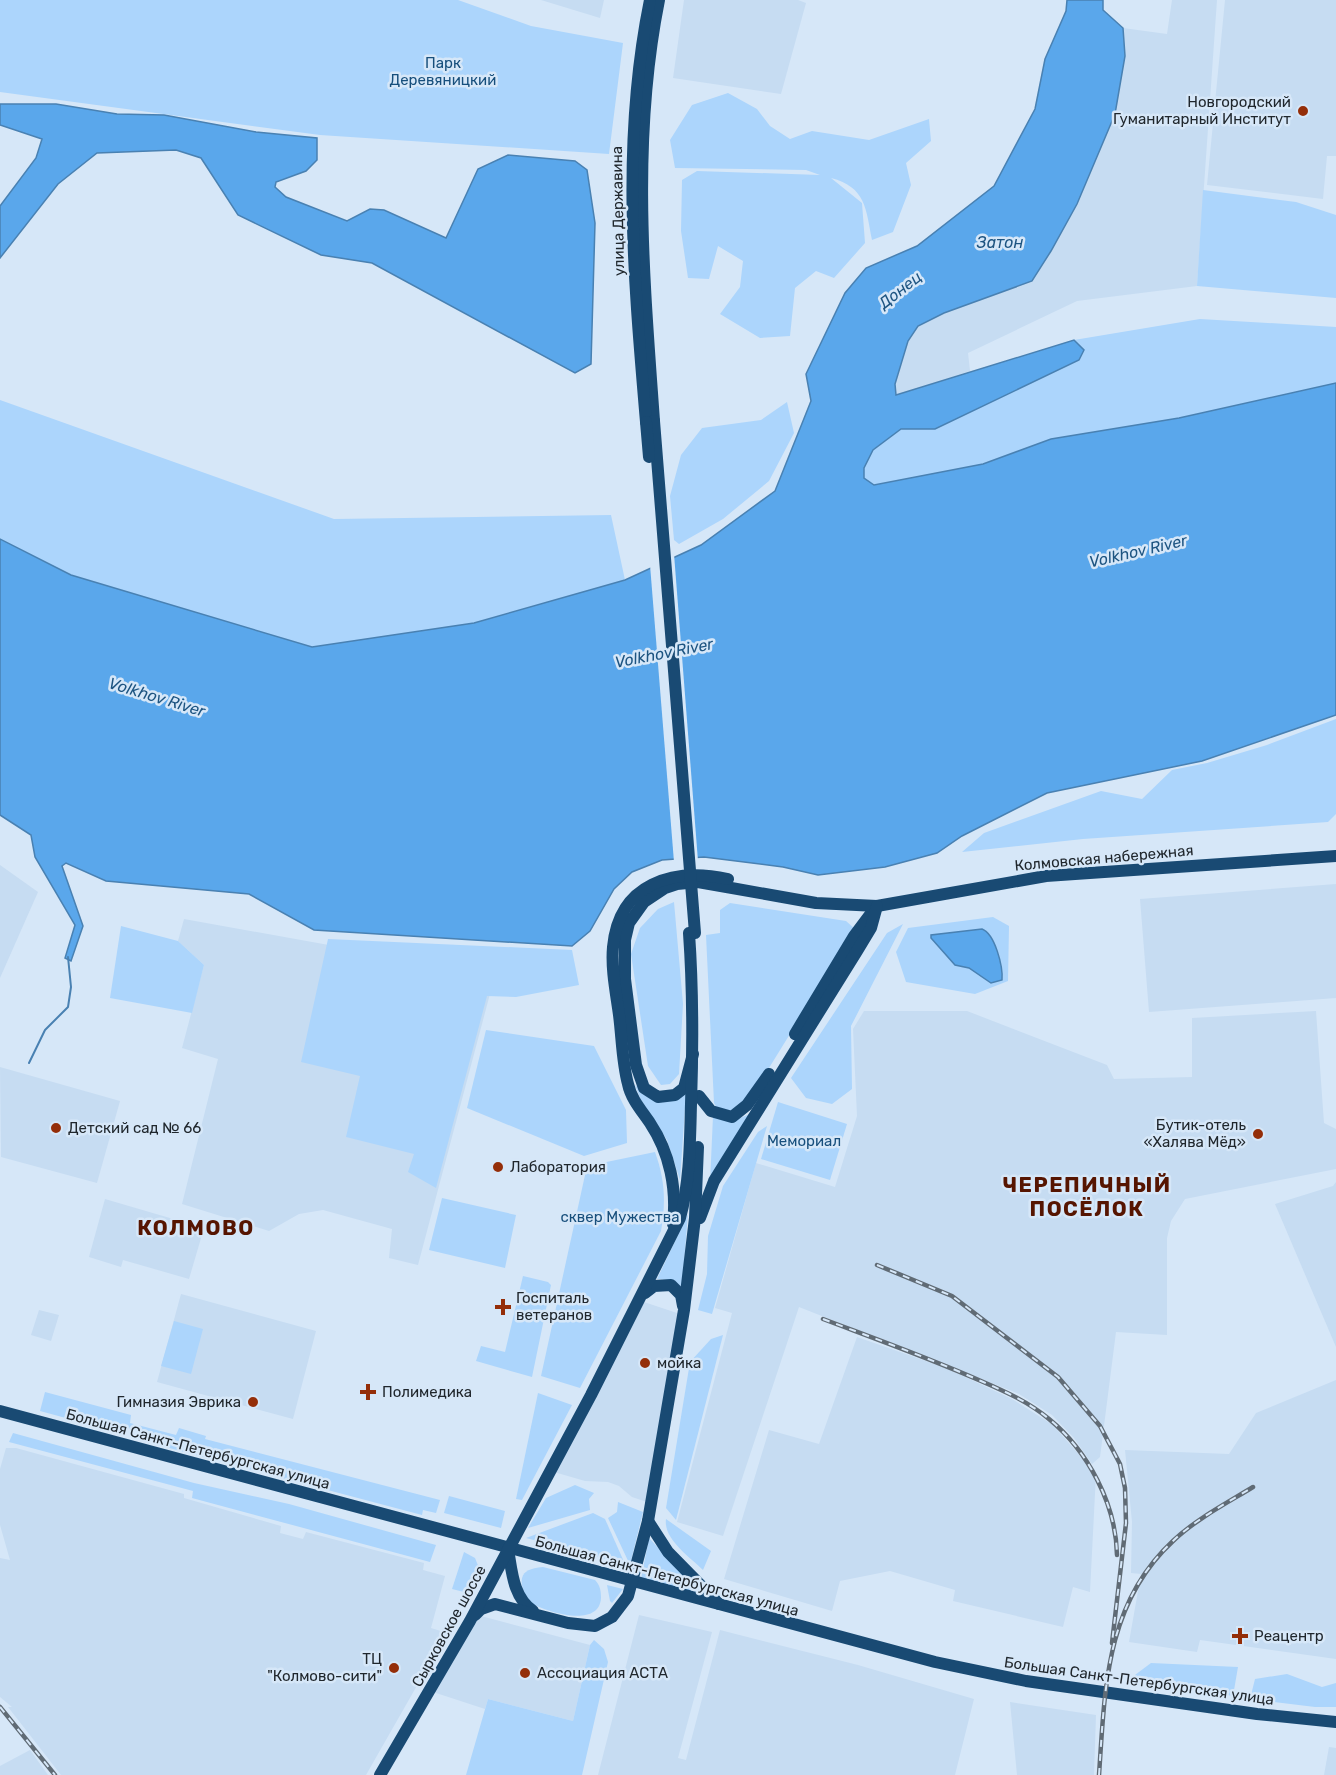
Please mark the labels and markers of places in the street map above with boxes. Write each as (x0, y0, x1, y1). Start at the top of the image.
place label: Новгородский Гуманитарный Институт (1113, 93, 1291, 128)
marker: Новгородский Гуманитарный Институт (1296, 104, 1310, 118)
place label: Бутик-отель «Халява Мёд» (1143, 1116, 1246, 1151)
place label: Детский сад № 66 (68, 1119, 201, 1137)
marker: Детский сад № 66 (49, 1121, 63, 1135)
marker: Бутик-отель «Халява Мёд» (1251, 1127, 1265, 1141)
place label: Лаборатория (510, 1158, 606, 1176)
marker: Лаборатория (491, 1160, 505, 1174)
place label: Госпиталь ветеранов (516, 1289, 592, 1324)
marker: Госпиталь ветеранов (494, 1298, 512, 1316)
place label: мойка (657, 1354, 701, 1372)
marker: мойка (638, 1356, 652, 1370)
marker: Полимедика (359, 1383, 377, 1401)
place label: Полимедика (382, 1383, 472, 1401)
place label: Гимназия Эврика (117, 1393, 241, 1411)
marker: Гимназия Эврика (246, 1395, 260, 1409)
marker: Реацентр (1231, 1627, 1249, 1645)
place label: Реацентр (1254, 1627, 1324, 1645)
place label: ТЦ "Колмово-сити" (267, 1650, 382, 1685)
marker: ТЦ "Колмово-сити" (387, 1661, 401, 1675)
place label: Ассоциация АСТА (537, 1664, 668, 1682)
marker: Ассоциация АСТА (518, 1666, 532, 1680)

